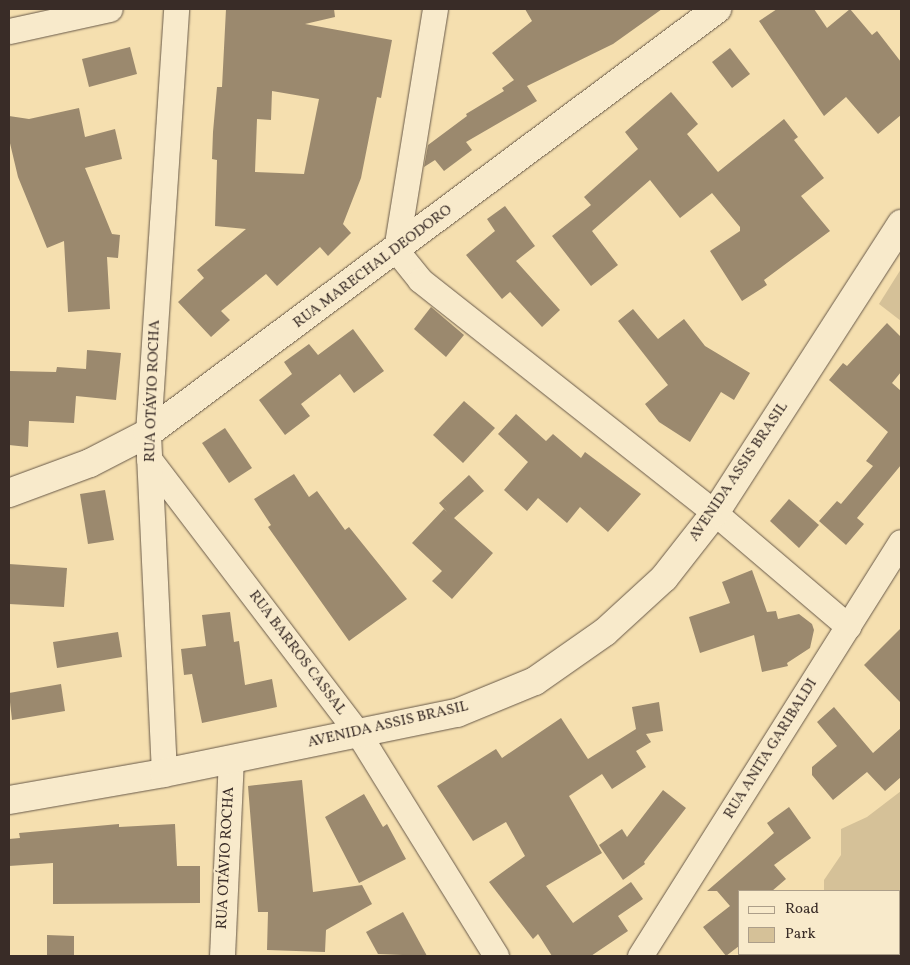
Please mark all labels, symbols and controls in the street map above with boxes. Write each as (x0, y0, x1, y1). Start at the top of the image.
street label: RUA MARECHAL DEODORO (290, 201, 456, 333)
street label: RUA OTÁVIO ROCHA (142, 319, 164, 463)
street label: AVENIDA ASSIS BRASIL (686, 399, 792, 545)
street label: RUA BARROS CASSAL (244, 587, 350, 719)
street label: RUA ANITA GARIBALDI (720, 676, 822, 822)
street label: AVENIDA ASSIS BRASIL (306, 698, 470, 752)
street label: RUA OTÁVIO ROCHA (213, 786, 239, 930)
legend (738, 890, 900, 955)
text: Road (785, 899, 819, 920)
text: Park (785, 924, 816, 945)

